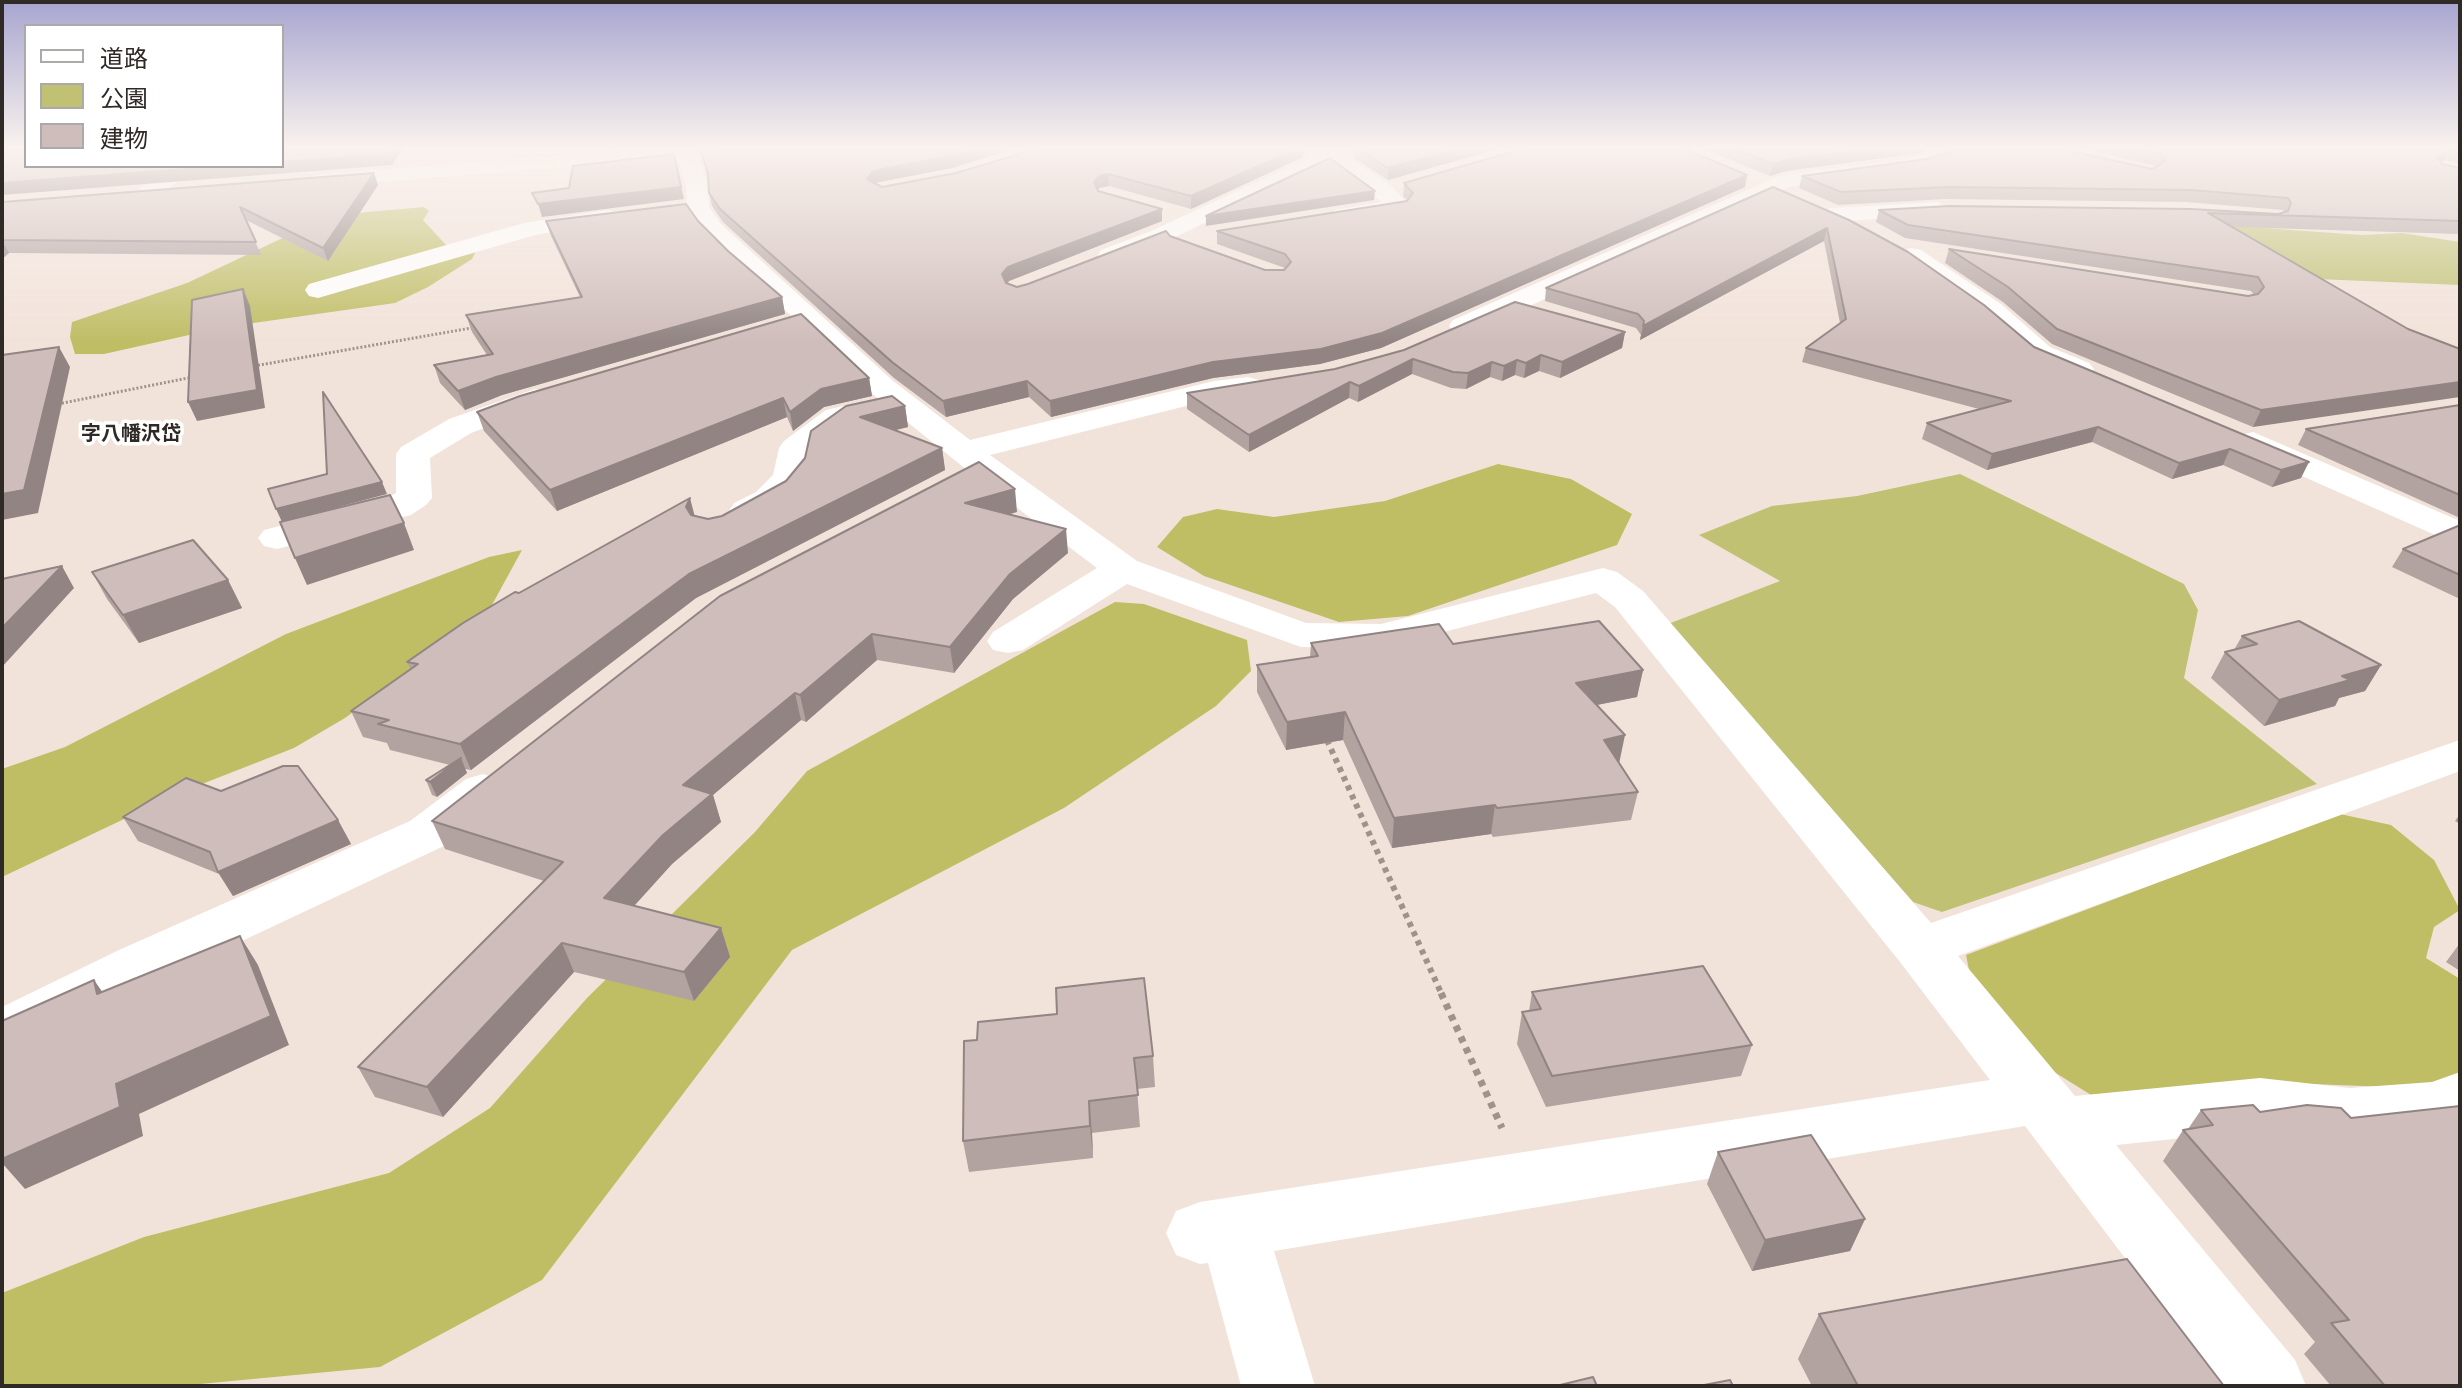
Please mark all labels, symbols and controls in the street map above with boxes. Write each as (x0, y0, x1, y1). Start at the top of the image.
legend (24, 24, 284, 168)
text: 道路 (100, 45, 148, 73)
text: 公園 (100, 85, 148, 113)
text: 建物 (100, 125, 148, 153)
district label: 字八幡沢岱 (81, 422, 181, 446)

